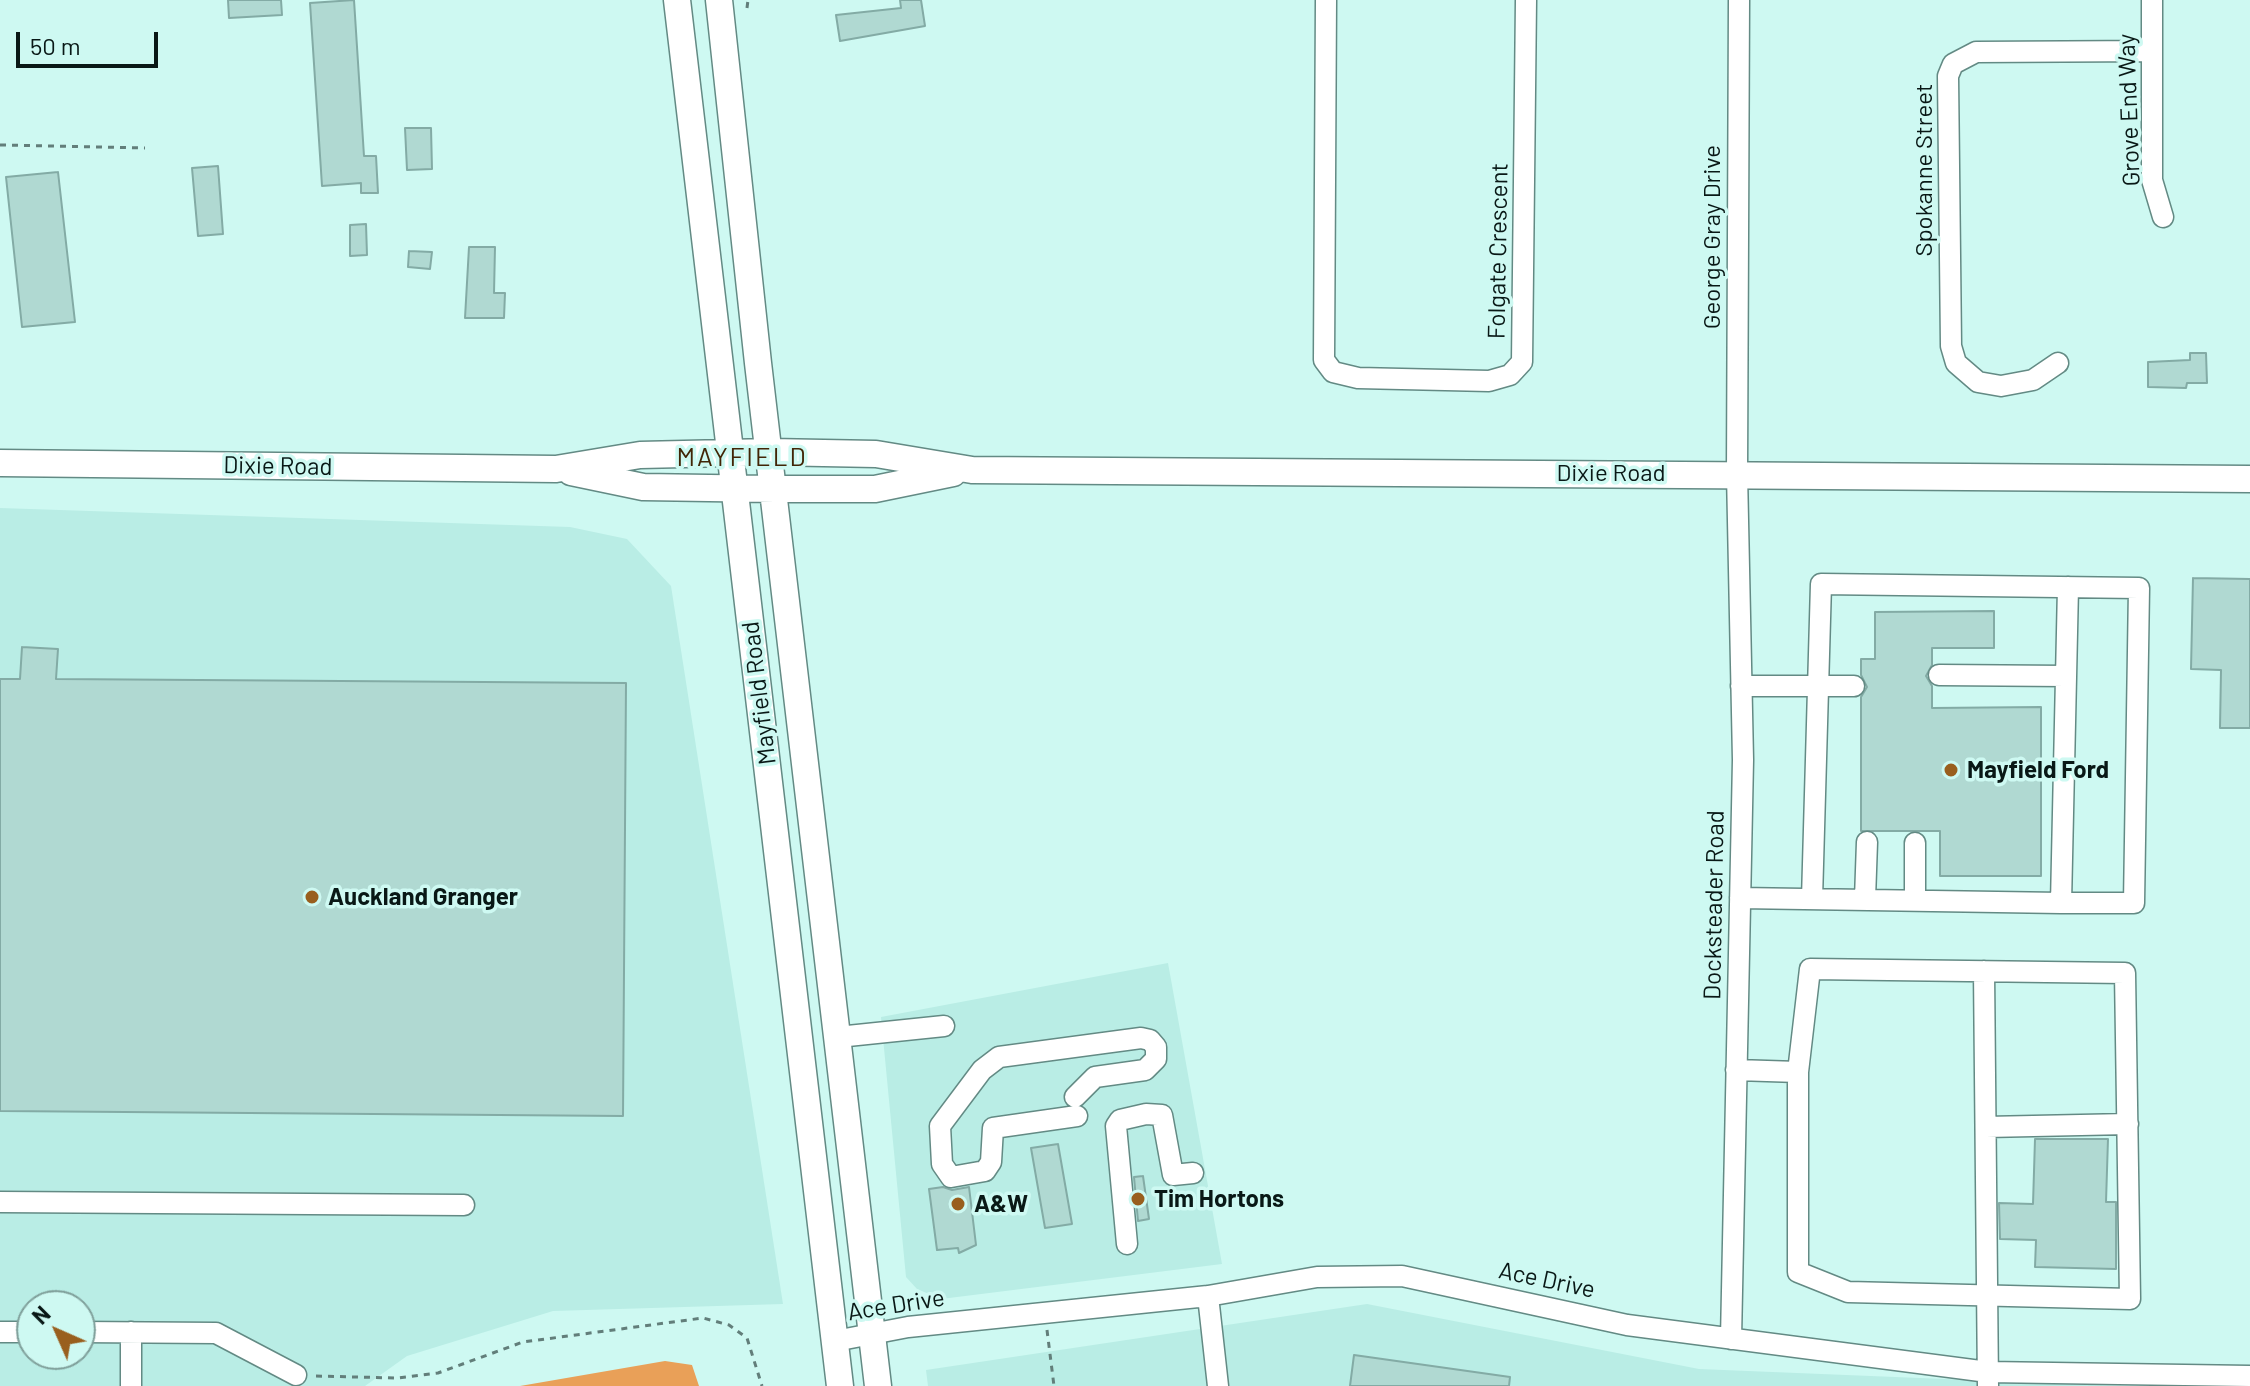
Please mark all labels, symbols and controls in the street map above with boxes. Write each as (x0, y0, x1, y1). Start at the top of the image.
scale bar (20, 16, 162, 66)
text: 50 m (30, 31, 81, 60)
street label: Grove End Way (2112, 33, 2146, 187)
street label: Spokanne Street (1910, 83, 1938, 257)
street label: George Gray Drive (1698, 145, 1726, 329)
street label: Folgate Crescent (1482, 163, 1514, 339)
district label: MAYFIELD (677, 441, 807, 473)
street label: Dixie Road (223, 451, 333, 481)
street label: Dixie Road (1556, 459, 1666, 487)
street label: Mayfield Road (736, 620, 782, 766)
place label: Mayfield Ford (1967, 756, 2109, 784)
marker: Mayfield Ford (1942, 761, 1960, 779)
street label: Docksteader Road (1698, 810, 1730, 1000)
place label: Auckland Granger (328, 883, 518, 911)
marker: Auckland Granger (303, 888, 321, 906)
place label: Tim Hortons (1154, 1185, 1284, 1213)
place label: A&W (974, 1190, 1028, 1218)
marker: Tim Hortons (1129, 1190, 1147, 1208)
marker: A&W (949, 1195, 967, 1213)
street label: Ace Drive (1496, 1256, 1598, 1304)
street label: Ace Drive (845, 1283, 947, 1327)
north arrow (16, 1290, 96, 1370)
text: N (26, 1300, 55, 1329)

